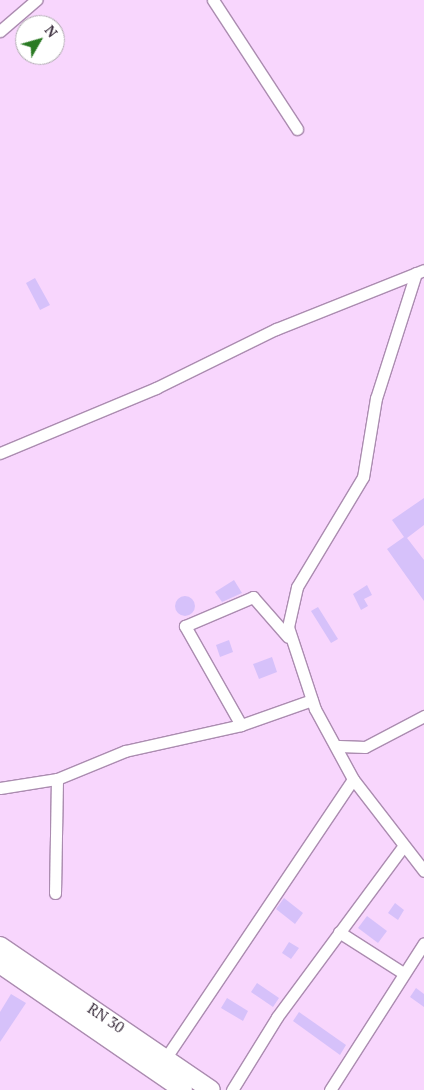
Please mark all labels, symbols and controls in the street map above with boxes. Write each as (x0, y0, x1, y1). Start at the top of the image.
north arrow (15, 15, 65, 65)
text: N (41, 21, 62, 41)
street label: RN 30 (84, 999, 128, 1037)

